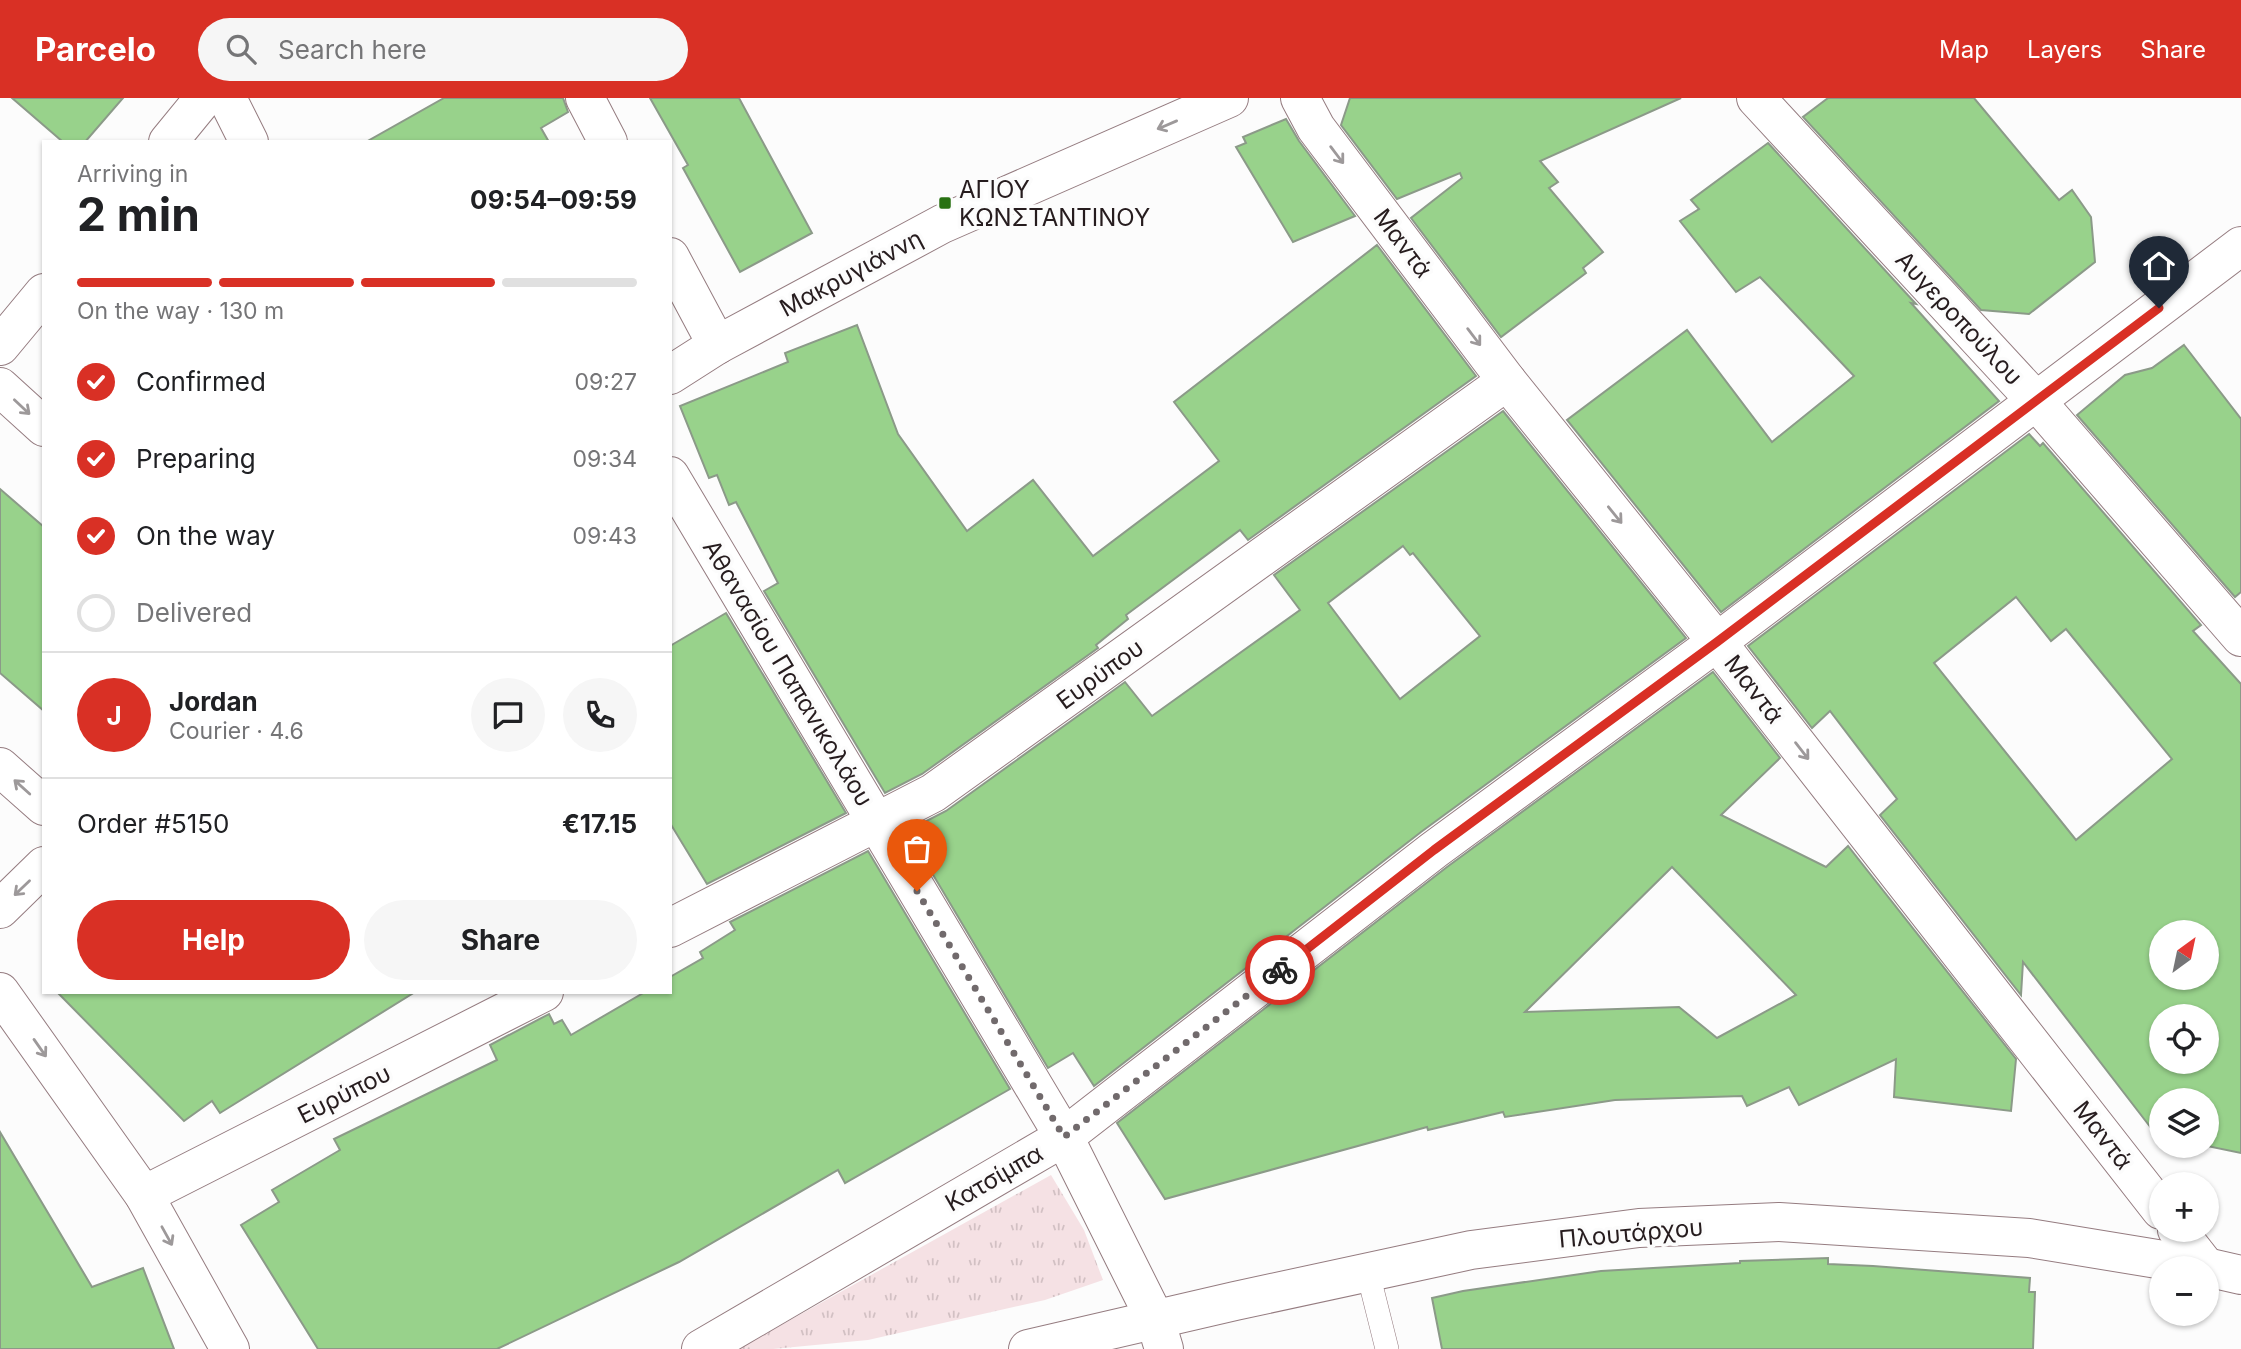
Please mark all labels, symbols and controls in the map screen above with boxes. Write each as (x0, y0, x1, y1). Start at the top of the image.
search box (198, 18, 688, 81)
text: Parcelo (35, 29, 156, 69)
icon: search (222, 30, 260, 68)
text: Search here (278, 34, 427, 65)
text: Map (1939, 35, 1989, 64)
text: Layers (2027, 35, 2102, 64)
text: Share (2140, 35, 2206, 64)
one-way arrow (1157, 119, 1178, 132)
one-way arrow (1330, 145, 1344, 164)
text: Arriving in (77, 160, 188, 188)
place label: ΑΓΙΟΥ ΚΩΝΣΤΑΝΤΙΝΟΥ (959, 175, 1150, 232)
text: 09:54–09:59 (470, 184, 637, 215)
text: 2 min (77, 186, 200, 242)
marker: ΑΓΙΟΥ ΚΩΝΣΤΑΝΤΙΝΟΥ (937, 195, 953, 211)
street label: Μαντά (1368, 203, 1438, 283)
street label: Μακρυγιάννη (775, 223, 927, 323)
pin (2129, 236, 2189, 308)
street label: Αυγεροπούλου (1889, 245, 2029, 391)
icon: home (2140, 247, 2178, 285)
text: On the way · 130 m (77, 297, 284, 325)
one-way arrow (1466, 327, 1481, 346)
icon: check (77, 363, 115, 401)
text: Confirmed (136, 366, 266, 397)
text: 09:27 (575, 368, 637, 396)
one-way arrow (13, 399, 30, 416)
icon: check (77, 440, 115, 478)
text: Preparing (136, 443, 256, 474)
text: 09:34 (573, 445, 637, 473)
one-way arrow (1607, 506, 1623, 524)
icon: check (77, 517, 115, 555)
text: On the way (136, 520, 275, 551)
text: 09:43 (573, 522, 637, 550)
street label: Αθανασίου Παπανικολάου (697, 535, 879, 811)
text: Delivered (136, 597, 252, 628)
street label: Ευρύπου (1051, 633, 1149, 715)
street label: Μαντά (1718, 649, 1790, 729)
button: chat (471, 678, 545, 752)
button: phone (563, 678, 637, 752)
text: Jordan (169, 686, 258, 717)
text: J (106, 700, 122, 731)
text: Courier · 4.6 (169, 717, 304, 745)
one-way arrow (1795, 741, 1810, 760)
one-way arrow (14, 778, 31, 795)
text: Order #5150 (77, 808, 229, 839)
text: €17.15 (562, 808, 637, 839)
pin (887, 819, 947, 891)
icon: bag (898, 830, 936, 868)
one-way arrow (14, 879, 31, 896)
button: Help (77, 900, 350, 980)
button: Share (364, 900, 637, 980)
north arrow (2149, 920, 2219, 990)
map controls (2149, 920, 2219, 1326)
courier (1245, 935, 1315, 1005)
icon: bike (1261, 951, 1299, 989)
button: locate (2149, 1004, 2219, 1074)
one-way arrow (32, 1038, 47, 1057)
street label: Ευρύπου (293, 1058, 395, 1130)
button: layers (2149, 1088, 2219, 1158)
street label: Μαντά (2067, 1095, 2139, 1175)
street label: Κατσίμπα (940, 1139, 1048, 1217)
button: + (2149, 1172, 2219, 1242)
street label: Πλουτάρχου (1558, 1212, 1704, 1254)
one-way arrow (161, 1225, 174, 1246)
button: − (2149, 1256, 2219, 1326)

